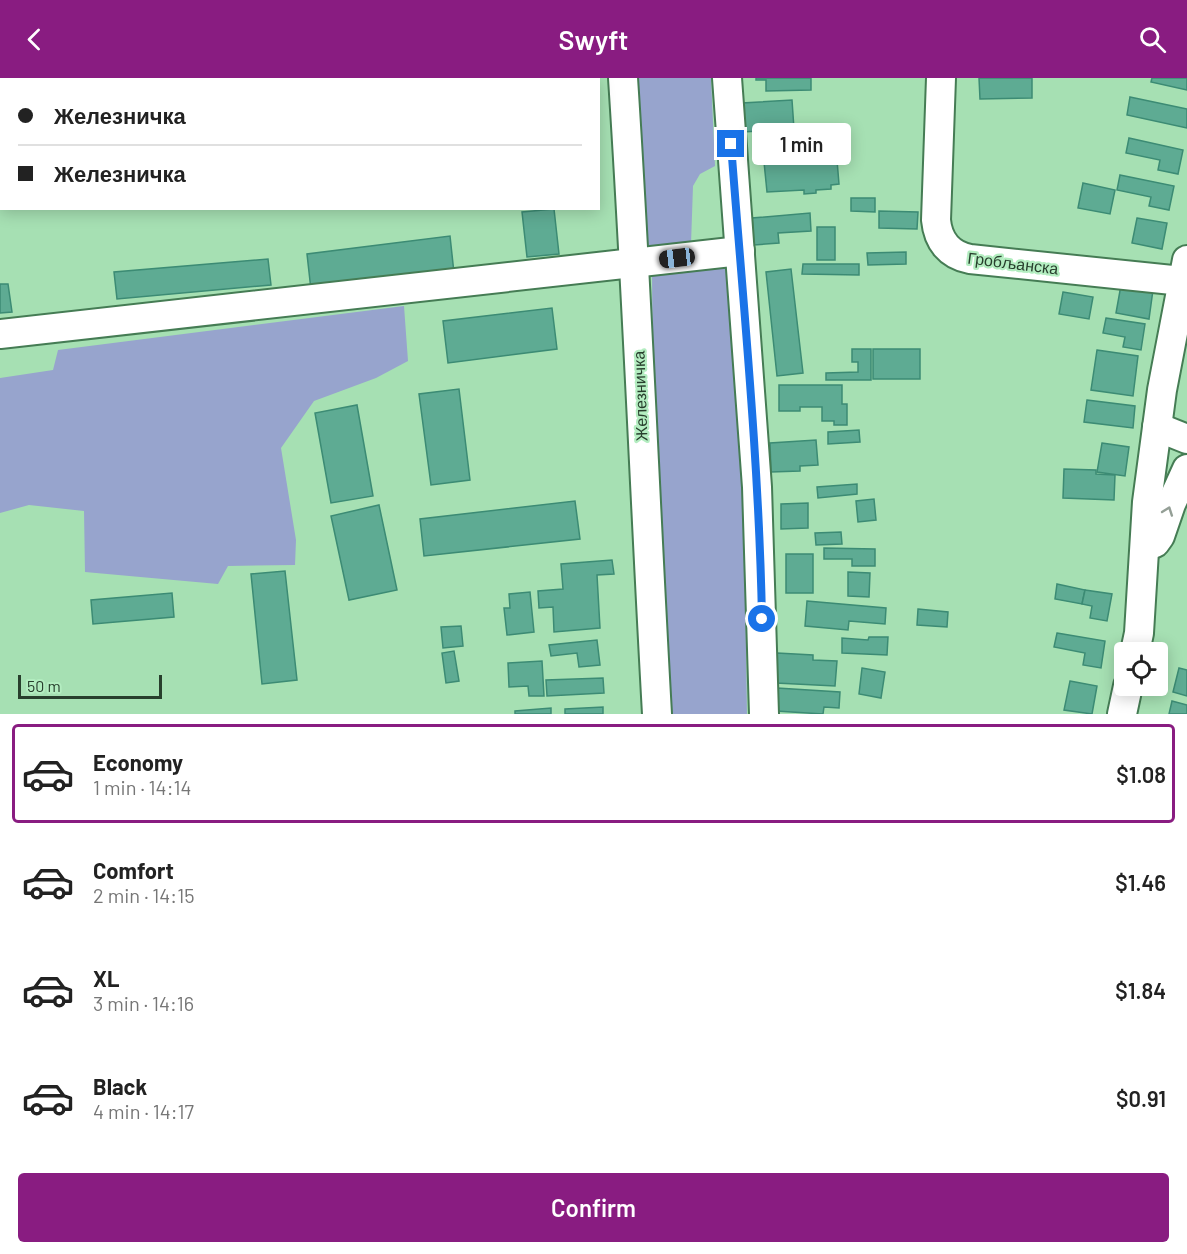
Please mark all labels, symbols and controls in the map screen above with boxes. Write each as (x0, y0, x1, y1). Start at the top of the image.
icon: back (18, 23, 51, 56)
text: Swyft (559, 23, 628, 55)
icon: search (1136, 23, 1169, 56)
text: Железничка (54, 102, 186, 128)
callout: 1 min (752, 123, 851, 165)
route end (717, 130, 744, 157)
text: 1 min (780, 132, 823, 156)
text: Железничка (54, 160, 186, 186)
car (658, 247, 696, 269)
street label: Гробљанска (967, 248, 1060, 278)
street label: Железничка (628, 350, 651, 442)
one-way arrow (1161, 506, 1174, 517)
route start (748, 605, 775, 632)
map controls (1114, 642, 1168, 696)
button: locate (1114, 642, 1168, 696)
scale bar (18, 672, 162, 700)
text: 50 m (27, 676, 61, 695)
icon: car (21, 747, 75, 801)
text: Economy (93, 749, 183, 775)
text: $1.08 (1116, 761, 1166, 787)
text: 1 min · 14:14 (93, 775, 191, 799)
icon: car (21, 855, 75, 909)
text: Comfort (93, 857, 174, 883)
text: $1.46 (1115, 869, 1166, 895)
text: 2 min · 14:15 (93, 883, 194, 907)
icon: car (21, 963, 75, 1017)
text: XL (93, 965, 119, 991)
text: $1.84 (1115, 977, 1166, 1003)
text: 3 min · 14:16 (93, 991, 194, 1015)
icon: car (21, 1071, 75, 1125)
text: Black (93, 1073, 147, 1099)
text: $0.91 (1116, 1085, 1166, 1111)
text: 4 min · 14:17 (93, 1099, 194, 1123)
button: Confirm (18, 1173, 1169, 1242)

